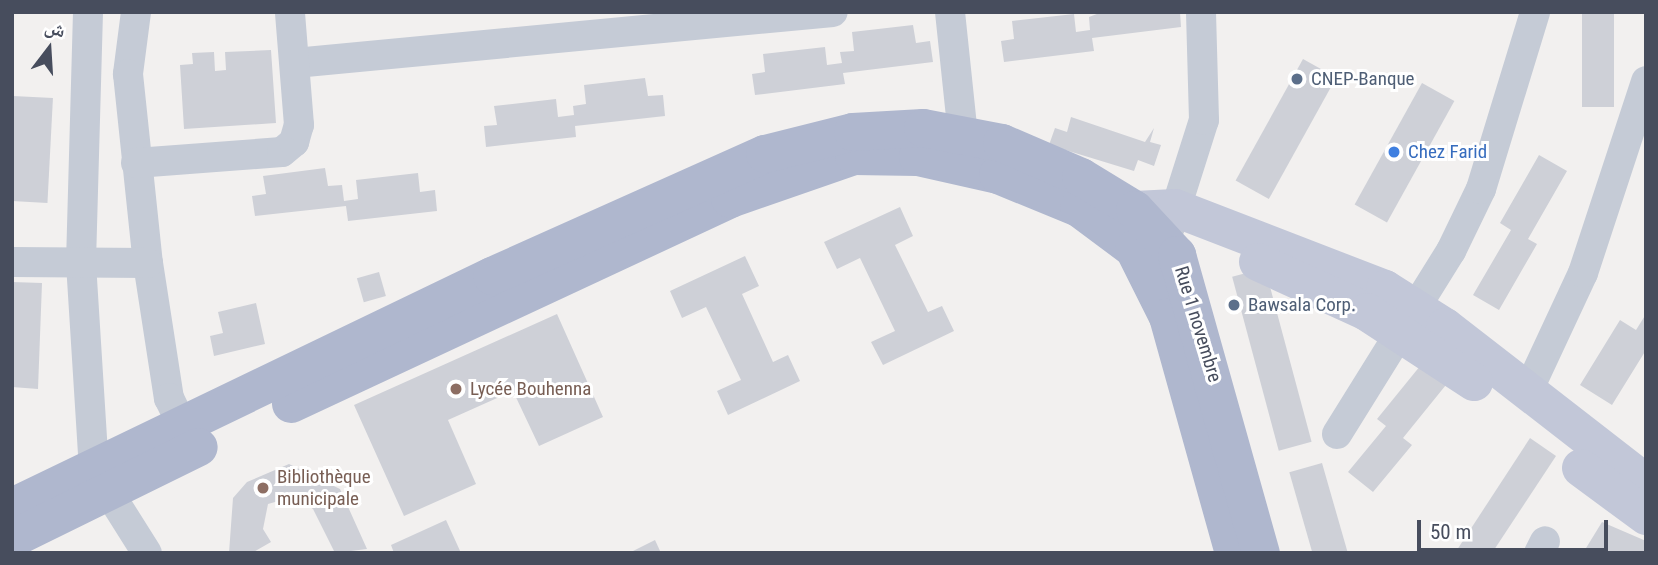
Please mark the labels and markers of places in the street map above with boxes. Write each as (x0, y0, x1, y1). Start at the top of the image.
place label: CNEP-Banque (1311, 68, 1415, 90)
marker: CNEP-Banque (1289, 71, 1305, 87)
place label: Chez Farid (1408, 141, 1487, 163)
marker: Chez Farid (1386, 144, 1402, 160)
place label: Bawsala Corp. (1248, 294, 1356, 316)
marker: Bawsala Corp. (1226, 297, 1242, 313)
place label: Lycée Bouhenna (470, 378, 591, 400)
marker: Lycée Bouhenna (448, 381, 464, 397)
place label: Bibliothèque municipale (277, 466, 371, 510)
marker: Bibliothèque municipale (255, 480, 271, 496)

